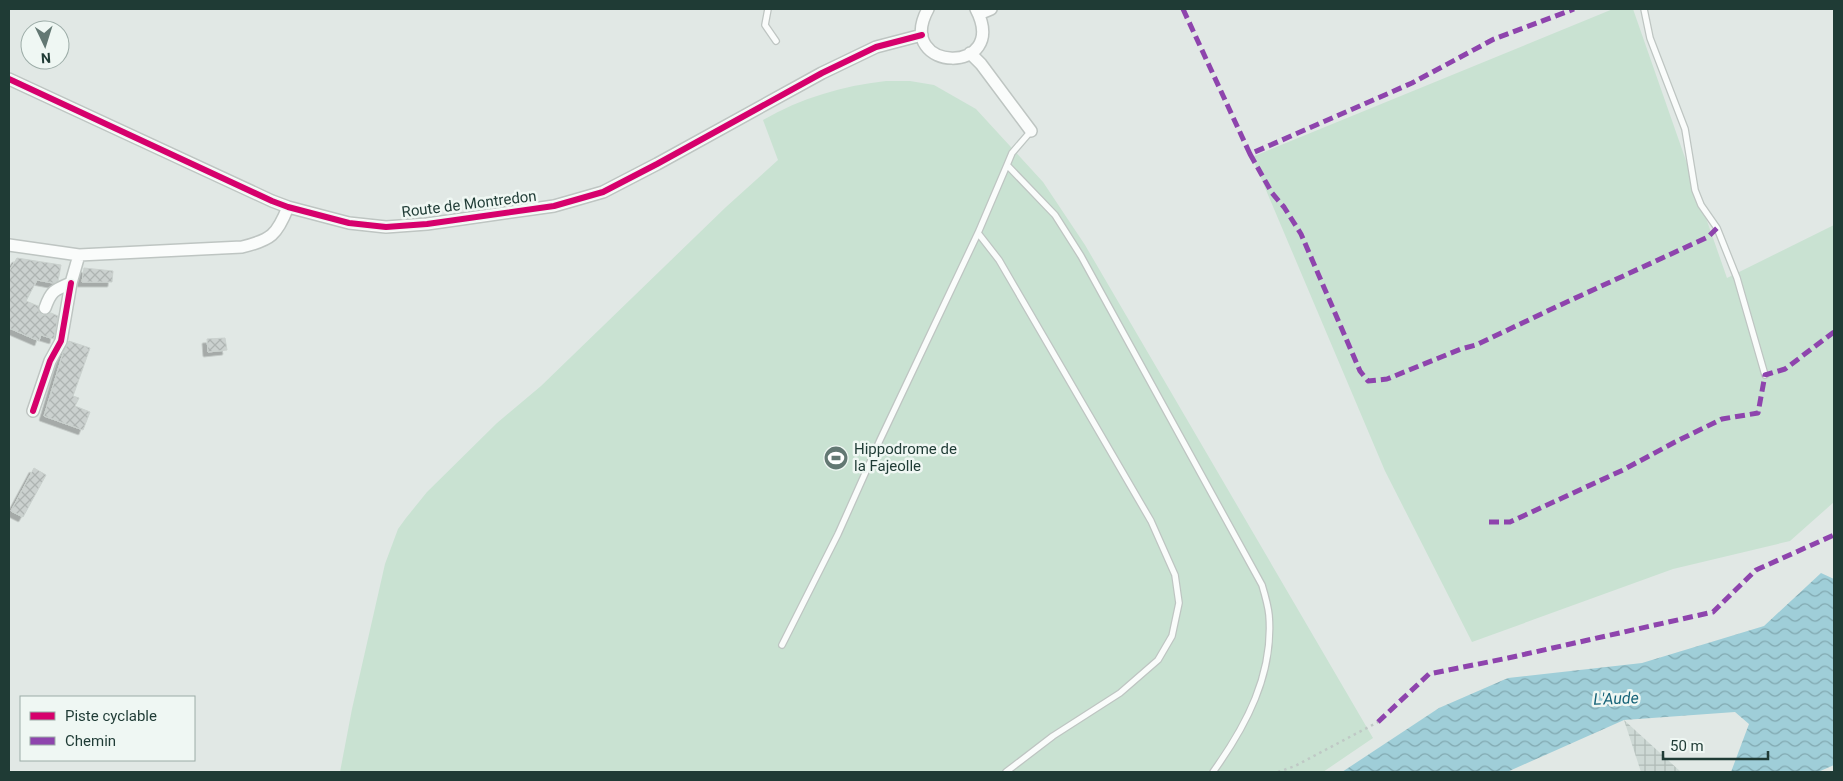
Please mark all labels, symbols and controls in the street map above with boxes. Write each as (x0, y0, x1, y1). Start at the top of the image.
north arrow (20, 20, 70, 70)
text: N (40, 50, 51, 66)
street label: Route de Montredon (400, 187, 538, 221)
place label: Hippodrome de la Fajeolle (854, 440, 957, 475)
sports icon: Hippodrome de la Fajeolle (823, 445, 849, 471)
water label: L'Aude (1593, 688, 1639, 709)
legend (20, 696, 195, 761)
text: Piste cyclable (65, 707, 157, 725)
scale bar (1663, 728, 1768, 760)
text: Chemin (65, 732, 116, 750)
text: 50 m (1670, 737, 1704, 755)

